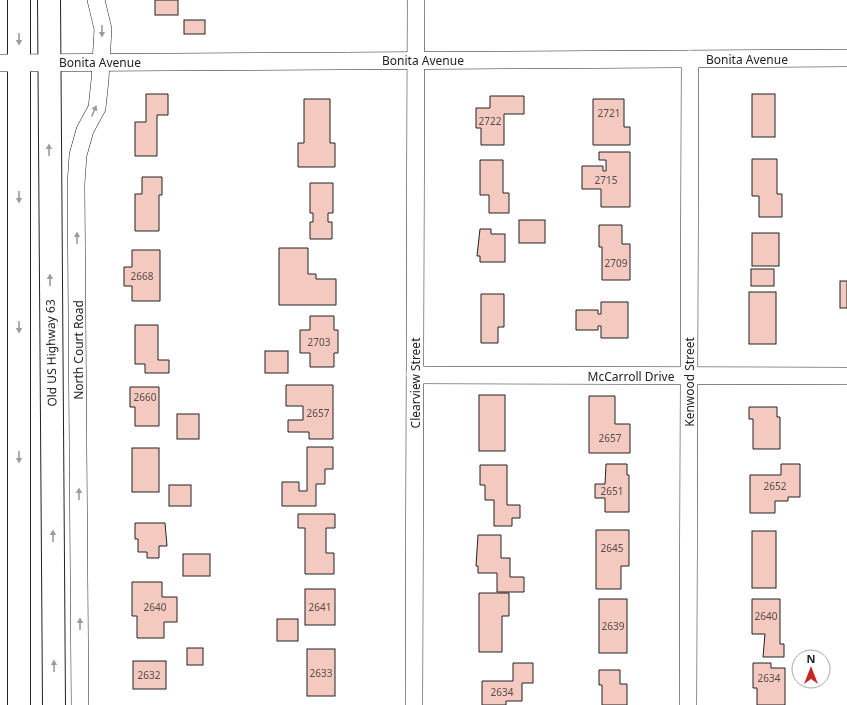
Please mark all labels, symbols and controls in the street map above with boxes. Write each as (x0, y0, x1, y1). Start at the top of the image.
one-way arrow (99, 25, 105, 38)
one-way arrow (16, 33, 22, 46)
street label: Bonita Avenue (706, 51, 788, 68)
street label: Bonita Avenue (382, 52, 464, 69)
street label: Bonita Avenue (59, 54, 141, 71)
one-way arrow (92, 105, 98, 117)
house number: 2721 (598, 106, 620, 120)
house number: 2722 (479, 114, 502, 128)
one-way arrow (46, 143, 52, 156)
house number: 2715 (595, 173, 618, 187)
one-way arrow (16, 191, 22, 204)
one-way arrow (74, 231, 80, 244)
house number: 2709 (605, 256, 628, 270)
house number: 2668 (131, 269, 154, 283)
one-way arrow (47, 274, 54, 286)
street label: Old US Highway 63 (42, 299, 60, 407)
street label: North Court Road (70, 300, 87, 400)
one-way arrow (16, 321, 22, 334)
house number: 2703 (308, 335, 331, 349)
street label: Clearview Street (407, 337, 424, 428)
street label: Kenwood Street (681, 337, 698, 427)
street label: McCarroll Drive (588, 368, 675, 385)
house number: 2660 (134, 390, 157, 404)
house number: 2657 (307, 406, 330, 420)
house number: 2657 (599, 431, 622, 445)
one-way arrow (16, 451, 22, 464)
house number: 2652 (764, 479, 787, 493)
house number: 2651 (601, 484, 623, 498)
one-way arrow (76, 487, 82, 500)
one-way arrow (50, 529, 56, 542)
house number: 2645 (601, 541, 624, 555)
house number: 2640 (144, 600, 167, 614)
house number: 2641 (309, 600, 331, 614)
house number: 2640 (755, 609, 778, 623)
one-way arrow (77, 617, 83, 630)
house number: 2639 (602, 619, 625, 633)
north arrow (791, 649, 831, 689)
text: N (807, 651, 815, 666)
one-way arrow (51, 659, 57, 672)
house number: 2633 (310, 666, 333, 680)
house number: 2632 (138, 668, 161, 682)
house number: 2634 (758, 671, 781, 685)
house number: 2634 (491, 685, 514, 699)

